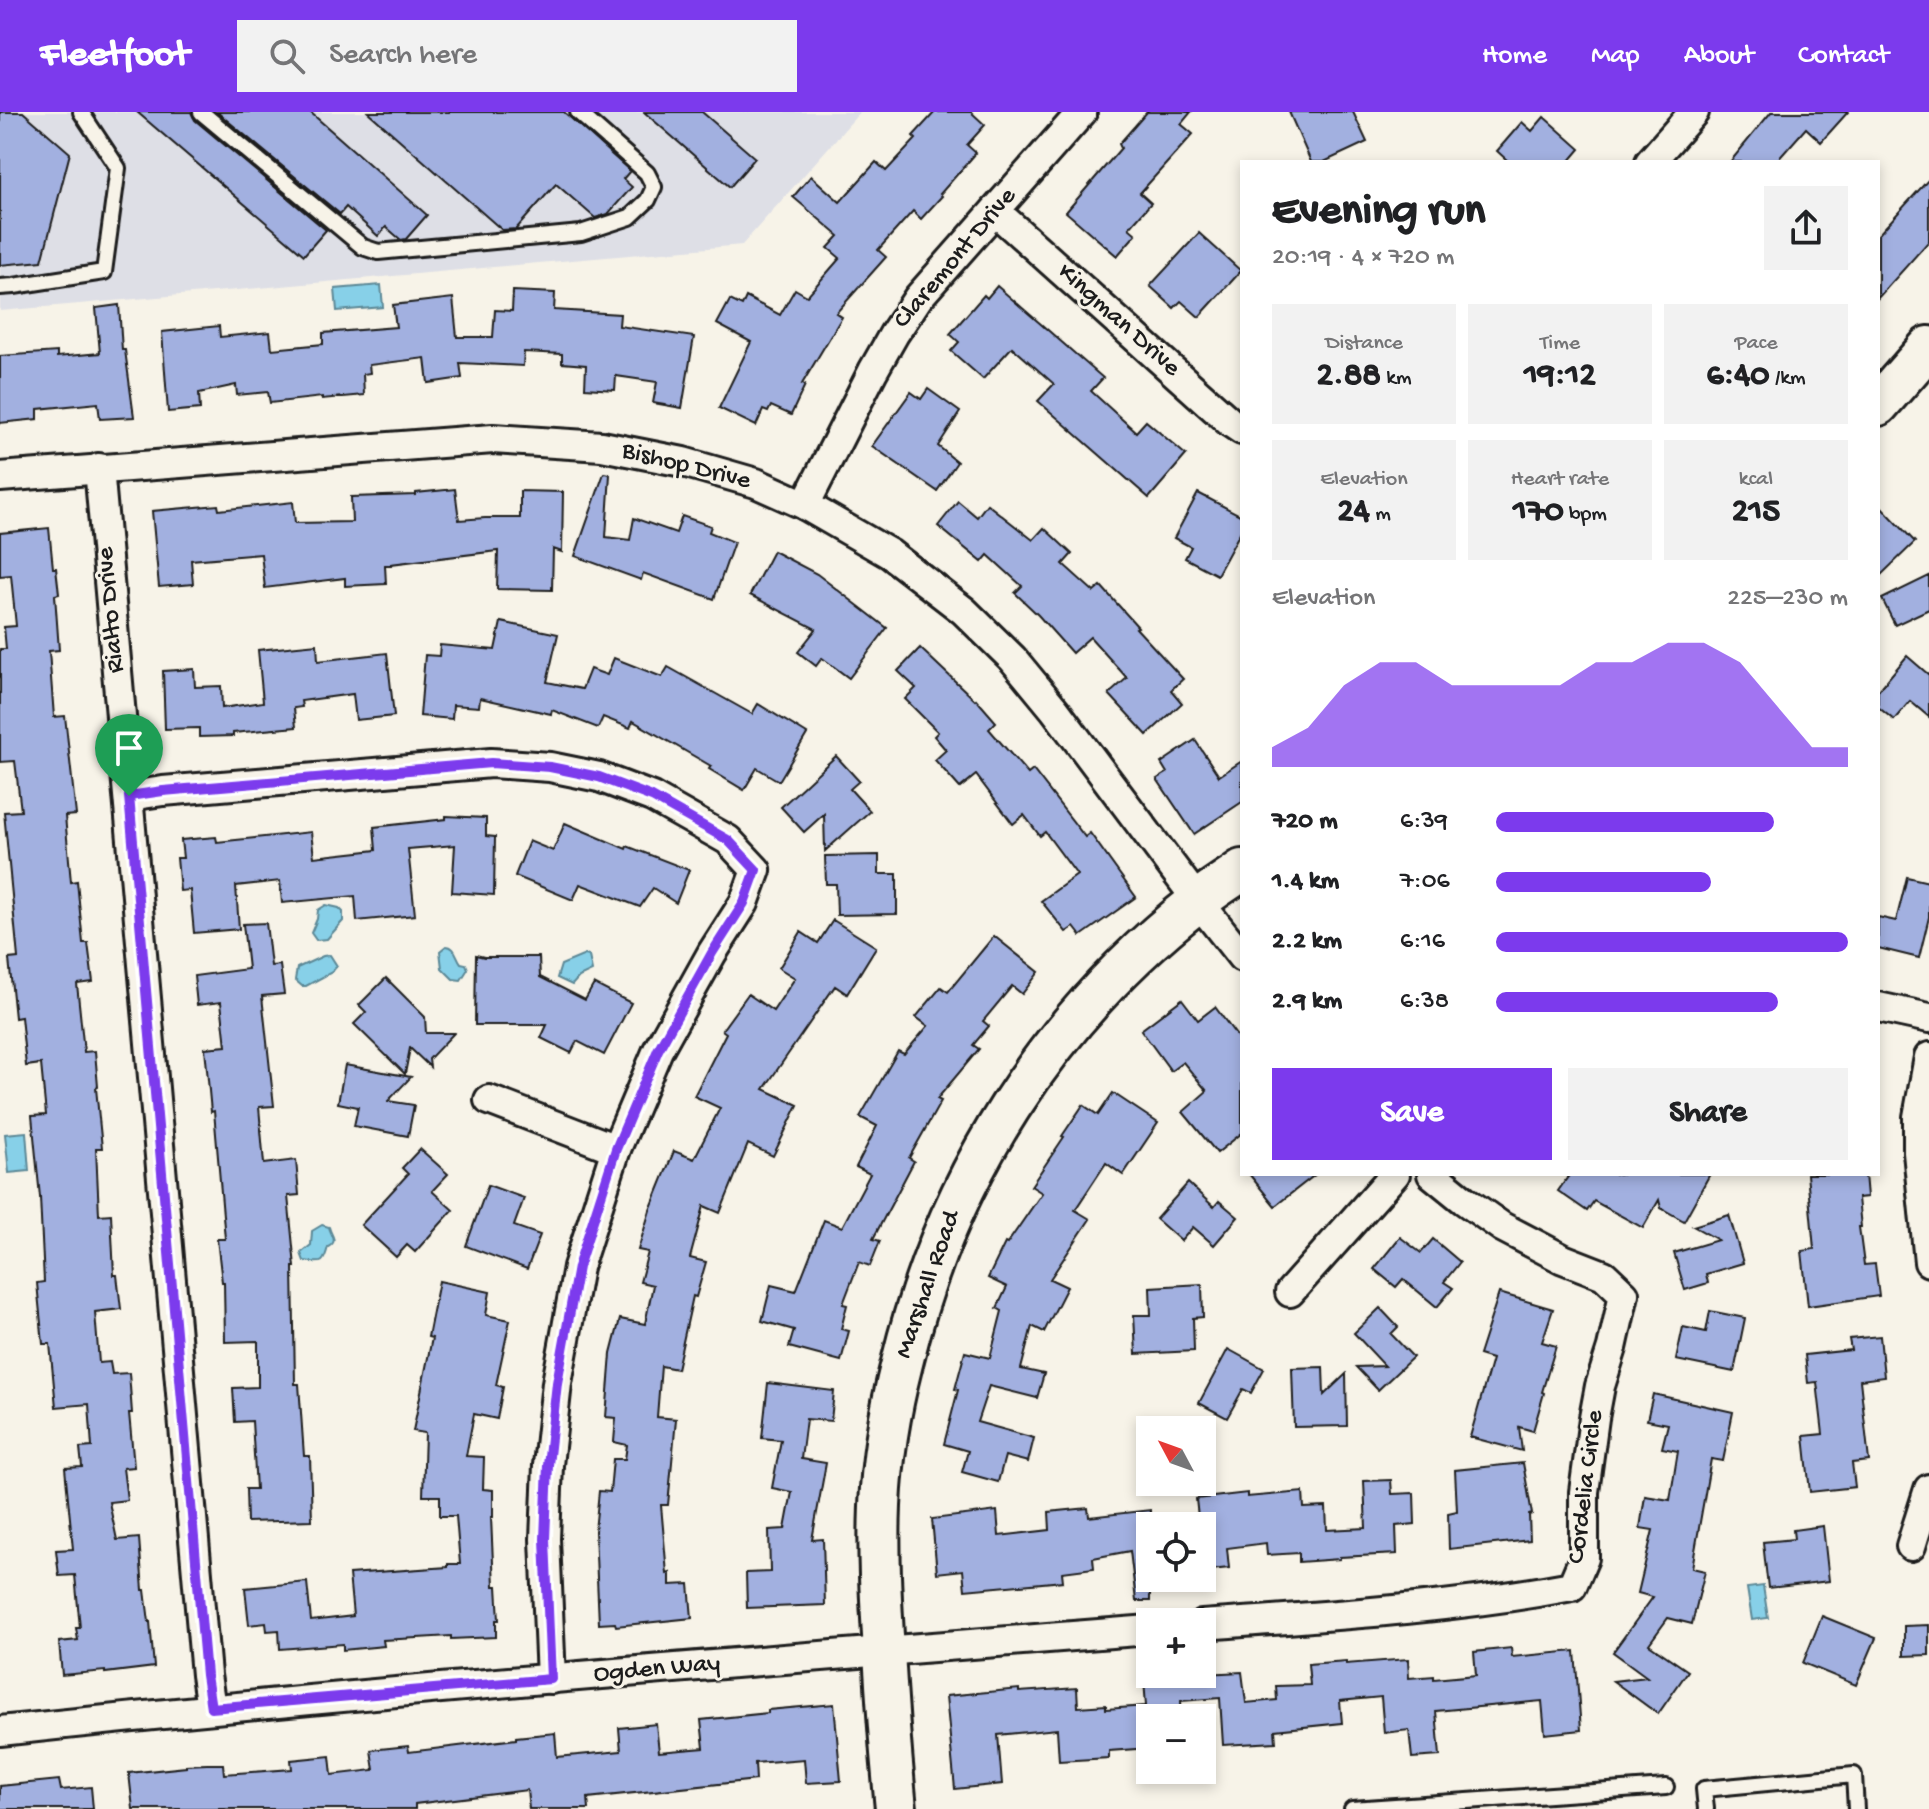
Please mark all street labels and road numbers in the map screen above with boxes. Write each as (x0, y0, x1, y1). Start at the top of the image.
street label: Claremont Drive (888, 182, 1024, 336)
street label: Kingman Drive (1050, 258, 1186, 385)
street label: Bishop Drive (617, 436, 754, 498)
street label: Rialto Drive (91, 545, 133, 674)
street label: Marshall Road (889, 1205, 969, 1363)
street label: Cordelia Circle (1562, 1408, 1612, 1565)
street label: Ogden Way (592, 1649, 722, 1691)

